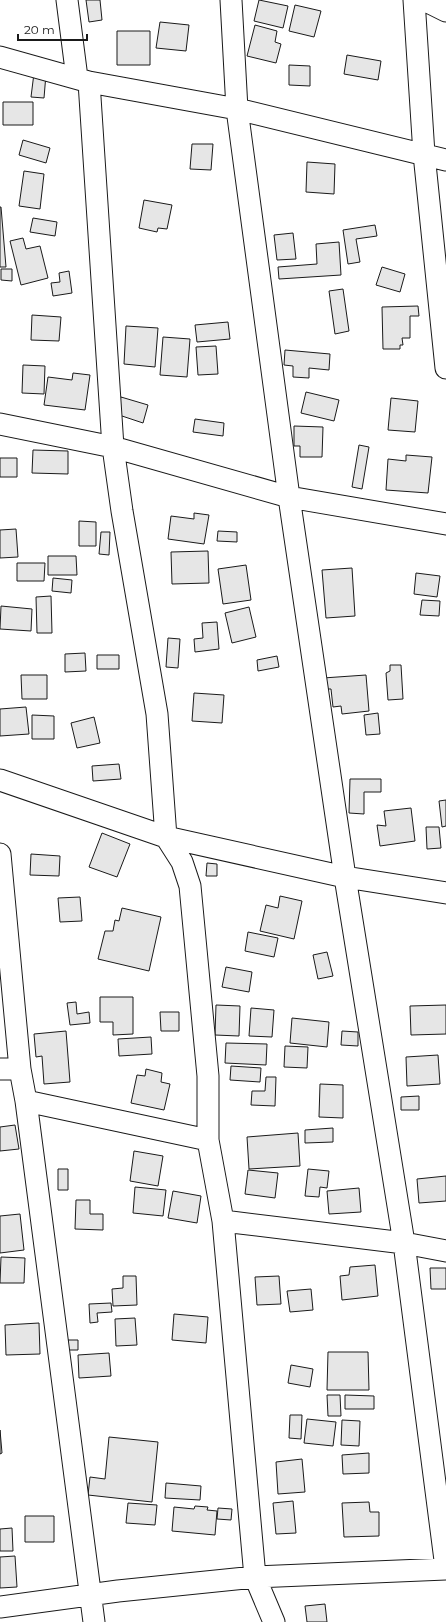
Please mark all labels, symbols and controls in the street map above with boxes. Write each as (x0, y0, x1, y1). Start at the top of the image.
scale bar (18, 16, 87, 42)
text: 20 m (24, 22, 55, 37)

